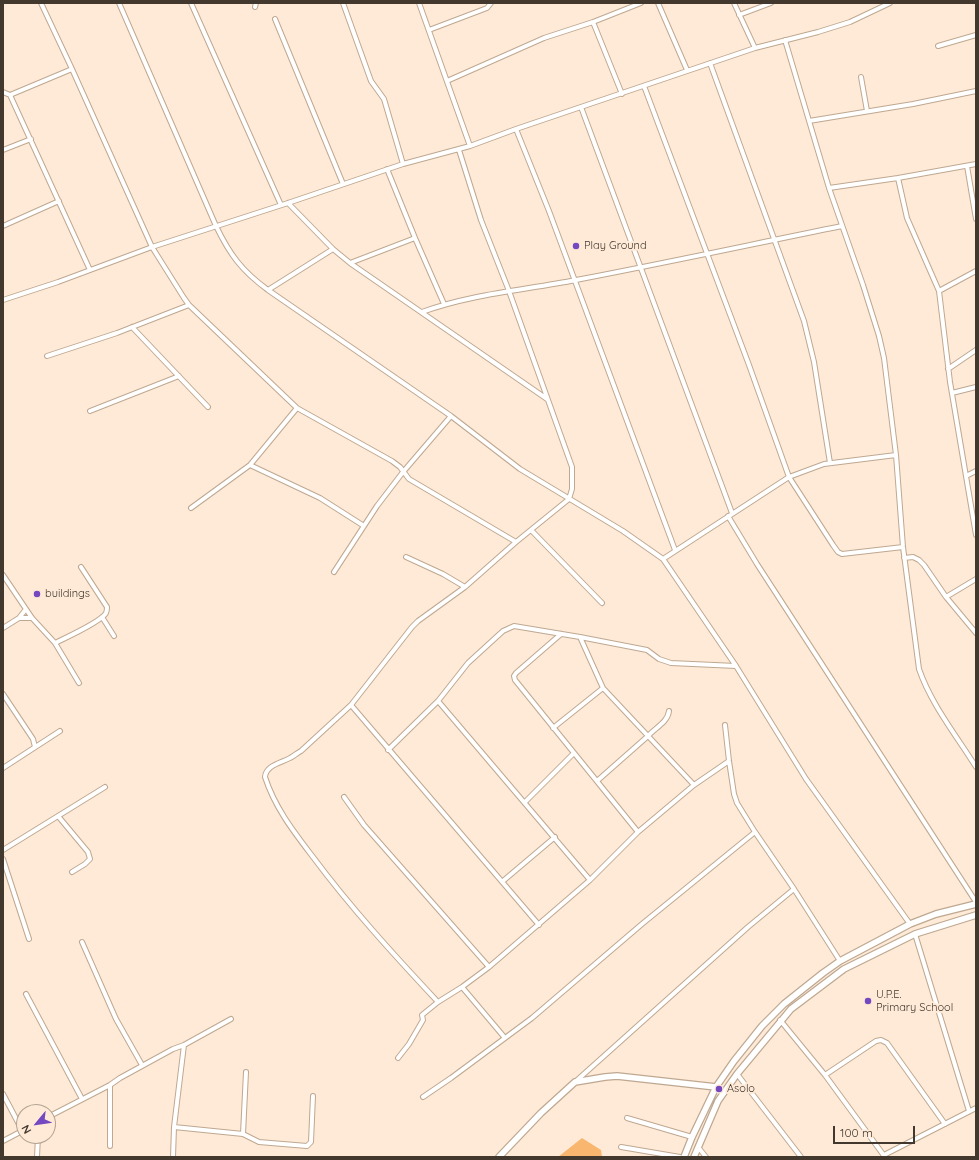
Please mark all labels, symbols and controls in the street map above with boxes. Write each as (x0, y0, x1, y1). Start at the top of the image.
place label: Play Ground (584, 239, 647, 253)
marker: Play Ground (571, 241, 581, 251)
place label: buildings (45, 587, 90, 601)
marker: buildings (32, 589, 42, 599)
place label: U.P.E. Primary School (876, 988, 953, 1014)
marker: U.P.E. Primary School (863, 996, 873, 1006)
place label: Asolo (727, 1082, 755, 1096)
marker: Asolo (714, 1084, 724, 1094)
north arrow (16, 1104, 56, 1144)
scale bar (835, 1118, 917, 1144)
text: N (18, 1122, 34, 1136)
text: 100 m (840, 1125, 873, 1140)

